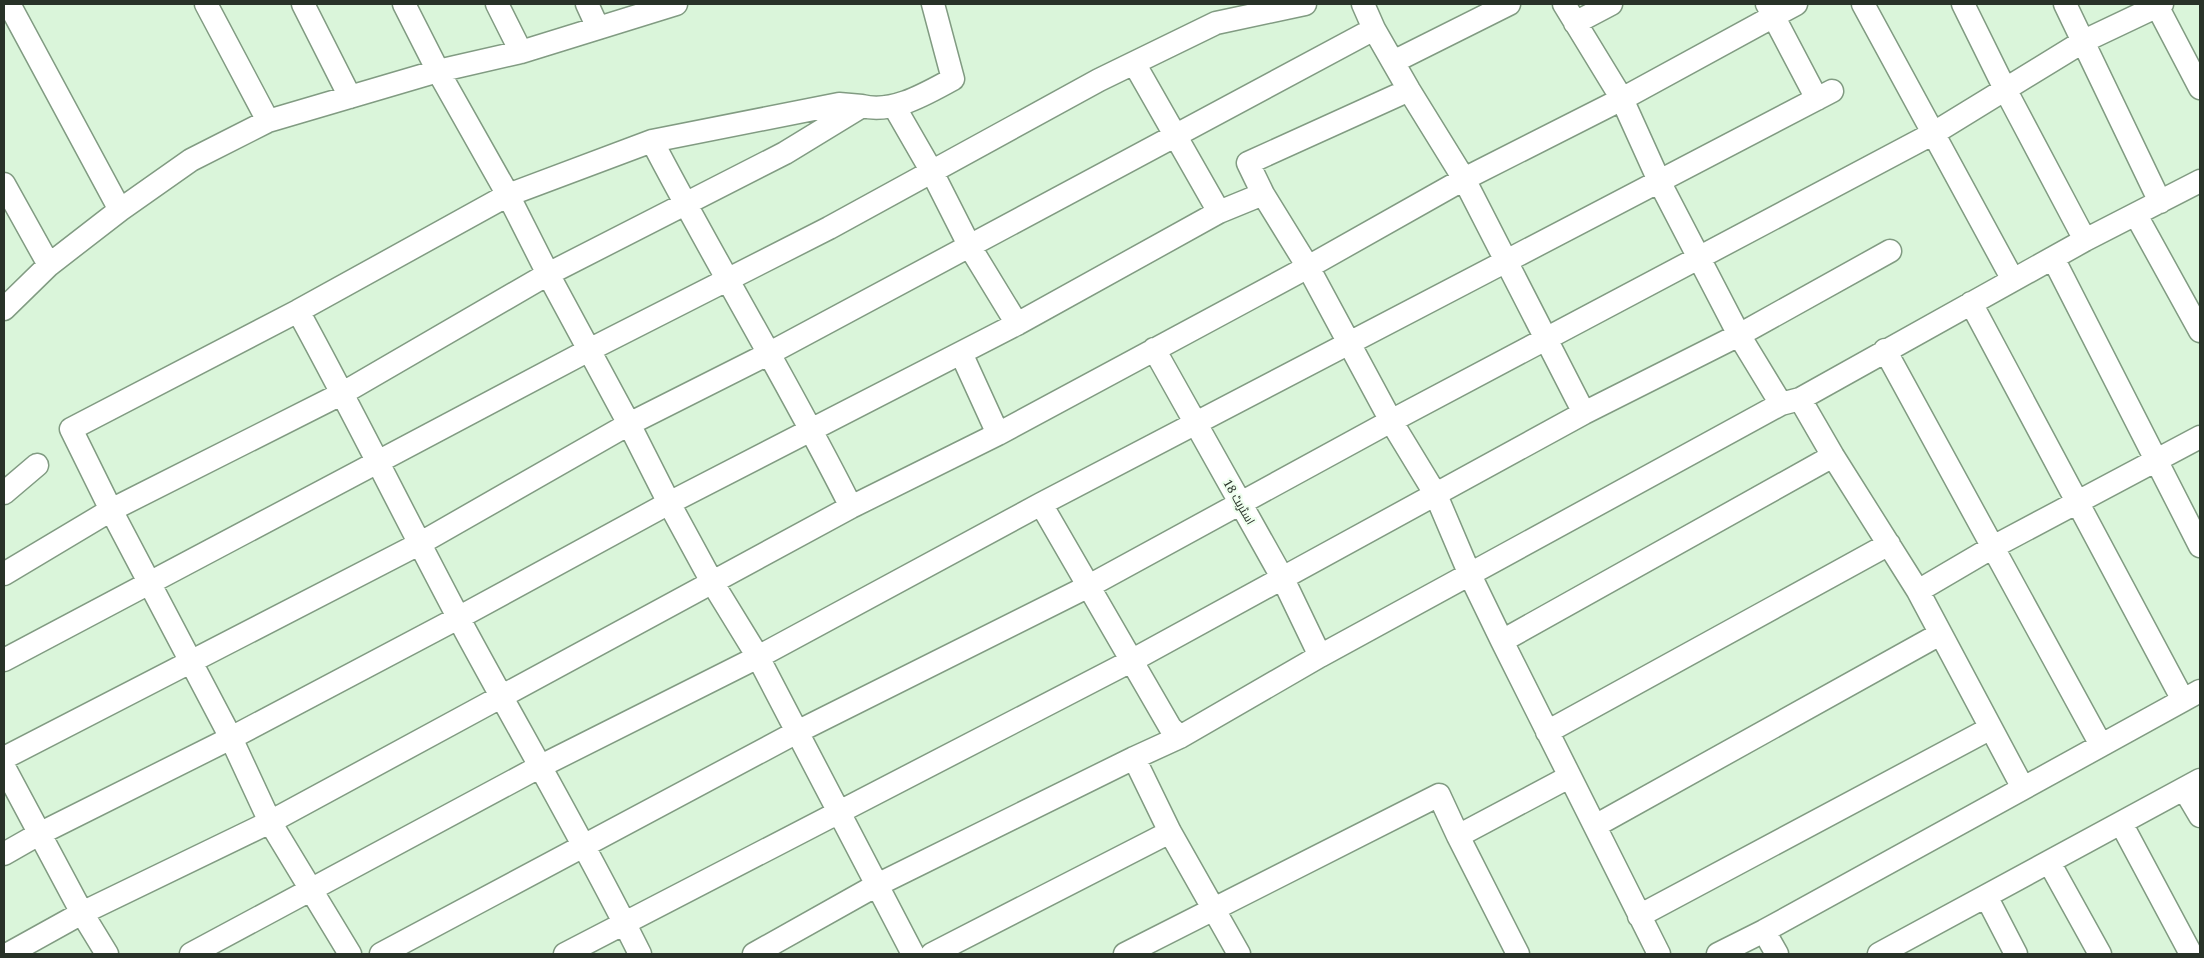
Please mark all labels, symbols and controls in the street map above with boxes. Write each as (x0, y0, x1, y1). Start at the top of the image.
street label: اسٹریٹ 18 (1220, 476, 1259, 528)

